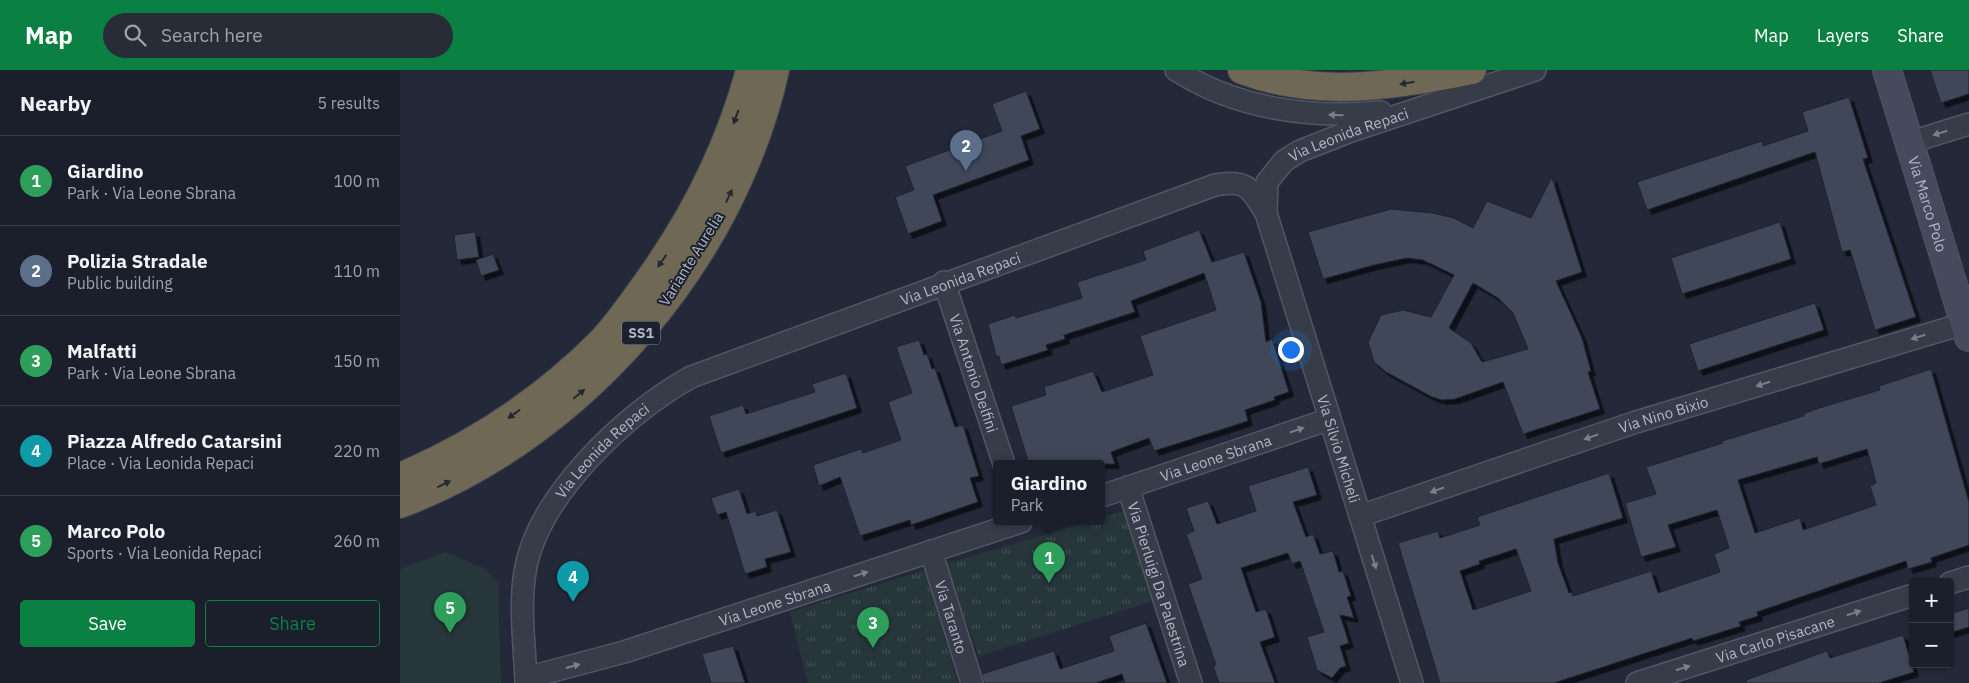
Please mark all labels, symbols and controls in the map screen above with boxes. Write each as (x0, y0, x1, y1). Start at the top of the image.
search box (103, 13, 453, 58)
text: Map (25, 19, 73, 51)
icon: search (121, 21, 149, 49)
text: Search here (161, 23, 263, 47)
text: Map (1754, 24, 1789, 47)
text: Layers (1817, 24, 1869, 47)
text: Share (1897, 24, 1944, 47)
one-way arrow (1399, 79, 1415, 87)
text: Nearby (20, 89, 91, 117)
text: 5 results (317, 93, 380, 113)
street label: Via Leonida Repaci (1285, 103, 1411, 166)
one-way arrow (731, 109, 739, 124)
one-way arrow (1327, 111, 1343, 119)
pin: 2 (950, 130, 982, 171)
one-way arrow (1932, 130, 1947, 138)
street label: Via Marco Polo (1904, 154, 1952, 254)
text: Giardino (67, 159, 144, 183)
text: 1 (31, 171, 41, 191)
text: 100 m (333, 171, 380, 191)
text: Park · Via Leone Sbrana (67, 183, 236, 203)
one-way arrow (725, 189, 733, 203)
street label: Variante Aurelia (655, 209, 727, 309)
street label: Via Leonida Repaci (897, 248, 1023, 309)
text: Polizia Stradale (67, 249, 208, 273)
one-way arrow (657, 254, 667, 268)
text: 2 (31, 261, 41, 281)
text: 110 m (333, 261, 380, 281)
text: Public building (67, 273, 173, 293)
street label: Via Antonio Delfini (946, 311, 1002, 435)
road number: SS1 (622, 322, 660, 344)
one-way arrow (1911, 334, 1926, 342)
your location (1278, 337, 1304, 363)
text: Malfatti (67, 339, 137, 363)
text: 3 (31, 351, 41, 371)
text: 150 m (333, 351, 380, 371)
text: Park · Via Leone Sbrana (67, 363, 236, 383)
one-way arrow (1755, 380, 1770, 388)
one-way arrow (572, 389, 585, 400)
street label: Via Nino Bixio (1616, 391, 1710, 437)
street label: Via Silvio Micheli (1314, 392, 1365, 505)
street label: Via Leonida Repaci (551, 399, 653, 502)
one-way arrow (507, 409, 521, 419)
one-way arrow (1290, 426, 1305, 434)
text: Piazza Alfredo Catarsini (67, 429, 282, 453)
street label: Via Leone Sbrana (1158, 430, 1274, 485)
one-way arrow (1583, 433, 1598, 441)
text: 4 (31, 441, 41, 461)
text: 220 m (333, 441, 380, 461)
text: Place · Via Leonida Repaci (67, 453, 254, 473)
popup (993, 460, 1105, 525)
text: Giardino (1011, 471, 1087, 495)
one-way arrow (437, 480, 452, 488)
one-way arrow (1429, 486, 1444, 494)
text: Park (1011, 495, 1043, 515)
street label: Via Pierluigi Da Palestrina (1124, 499, 1195, 669)
text: Marco Polo (67, 519, 165, 543)
text: 5 (31, 531, 41, 551)
text: 260 m (333, 531, 380, 551)
pin: 1 (1033, 542, 1065, 583)
text: Sports · Via Leonida Repaci (67, 543, 262, 563)
one-way arrow (1371, 555, 1379, 570)
pin: 4 (557, 561, 589, 602)
one-way arrow (854, 570, 869, 578)
street label: Via Leone Sbrana (717, 576, 833, 630)
street label: Via Taranto (931, 578, 972, 656)
map controls (1909, 578, 1954, 668)
button: + (1909, 578, 1954, 623)
pin: 5 (434, 592, 466, 633)
button: Save (20, 600, 195, 647)
button: Share (205, 600, 380, 647)
pin: 3 (857, 607, 889, 648)
one-way arrow (1847, 609, 1862, 617)
street label: Via Carlo Pisacane (1713, 611, 1837, 667)
button: − (1909, 623, 1954, 668)
one-way arrow (566, 661, 581, 669)
one-way arrow (1676, 664, 1691, 672)

